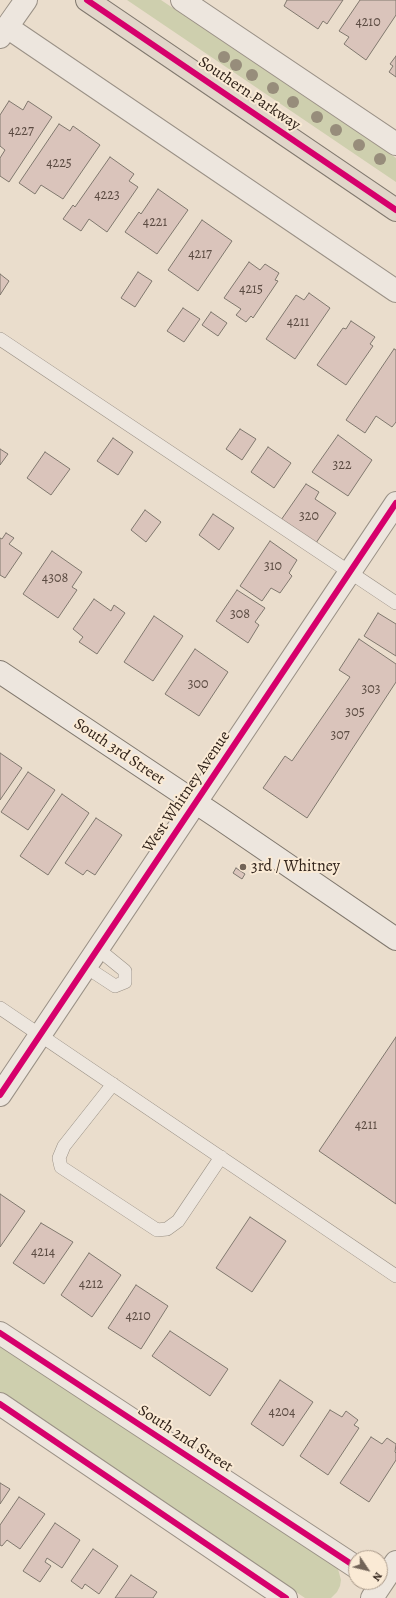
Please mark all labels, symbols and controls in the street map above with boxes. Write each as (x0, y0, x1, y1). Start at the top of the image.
house number: 4210 (355, 15, 381, 31)
street label: Southern Parkway (194, 53, 304, 135)
house number: 4227 (8, 124, 34, 140)
house number: 4225 (46, 156, 72, 172)
house number: 4223 (94, 188, 120, 204)
house number: 4221 (143, 215, 167, 231)
house number: 4217 (188, 247, 212, 263)
house number: 4215 (239, 282, 263, 298)
house number: 4211 (287, 315, 309, 331)
house number: 322 (332, 458, 352, 474)
house number: 320 (299, 509, 319, 525)
house number: 310 (264, 559, 282, 575)
house number: 4308 (42, 571, 68, 587)
house number: 308 (230, 607, 250, 623)
house number: 300 (188, 677, 208, 693)
house number: 303 (361, 682, 381, 698)
house number: 305 (345, 705, 365, 721)
street label: South 3rd Street (70, 715, 168, 789)
street label: West Whitney Avenue (139, 727, 235, 857)
house number: 307 (330, 728, 350, 744)
place label: 3rd / Whitney (251, 857, 340, 877)
marker: 3rd / Whitney (238, 862, 248, 872)
house number: 4211 (355, 1118, 377, 1134)
house number: 4214 (31, 1245, 55, 1261)
house number: 4212 (79, 1277, 103, 1293)
house number: 4210 (125, 1309, 151, 1325)
street label: South 2nd Street (134, 1401, 236, 1477)
house number: 4204 (269, 1405, 295, 1421)
north arrow (348, 1550, 388, 1590)
text: N (369, 1569, 386, 1584)

